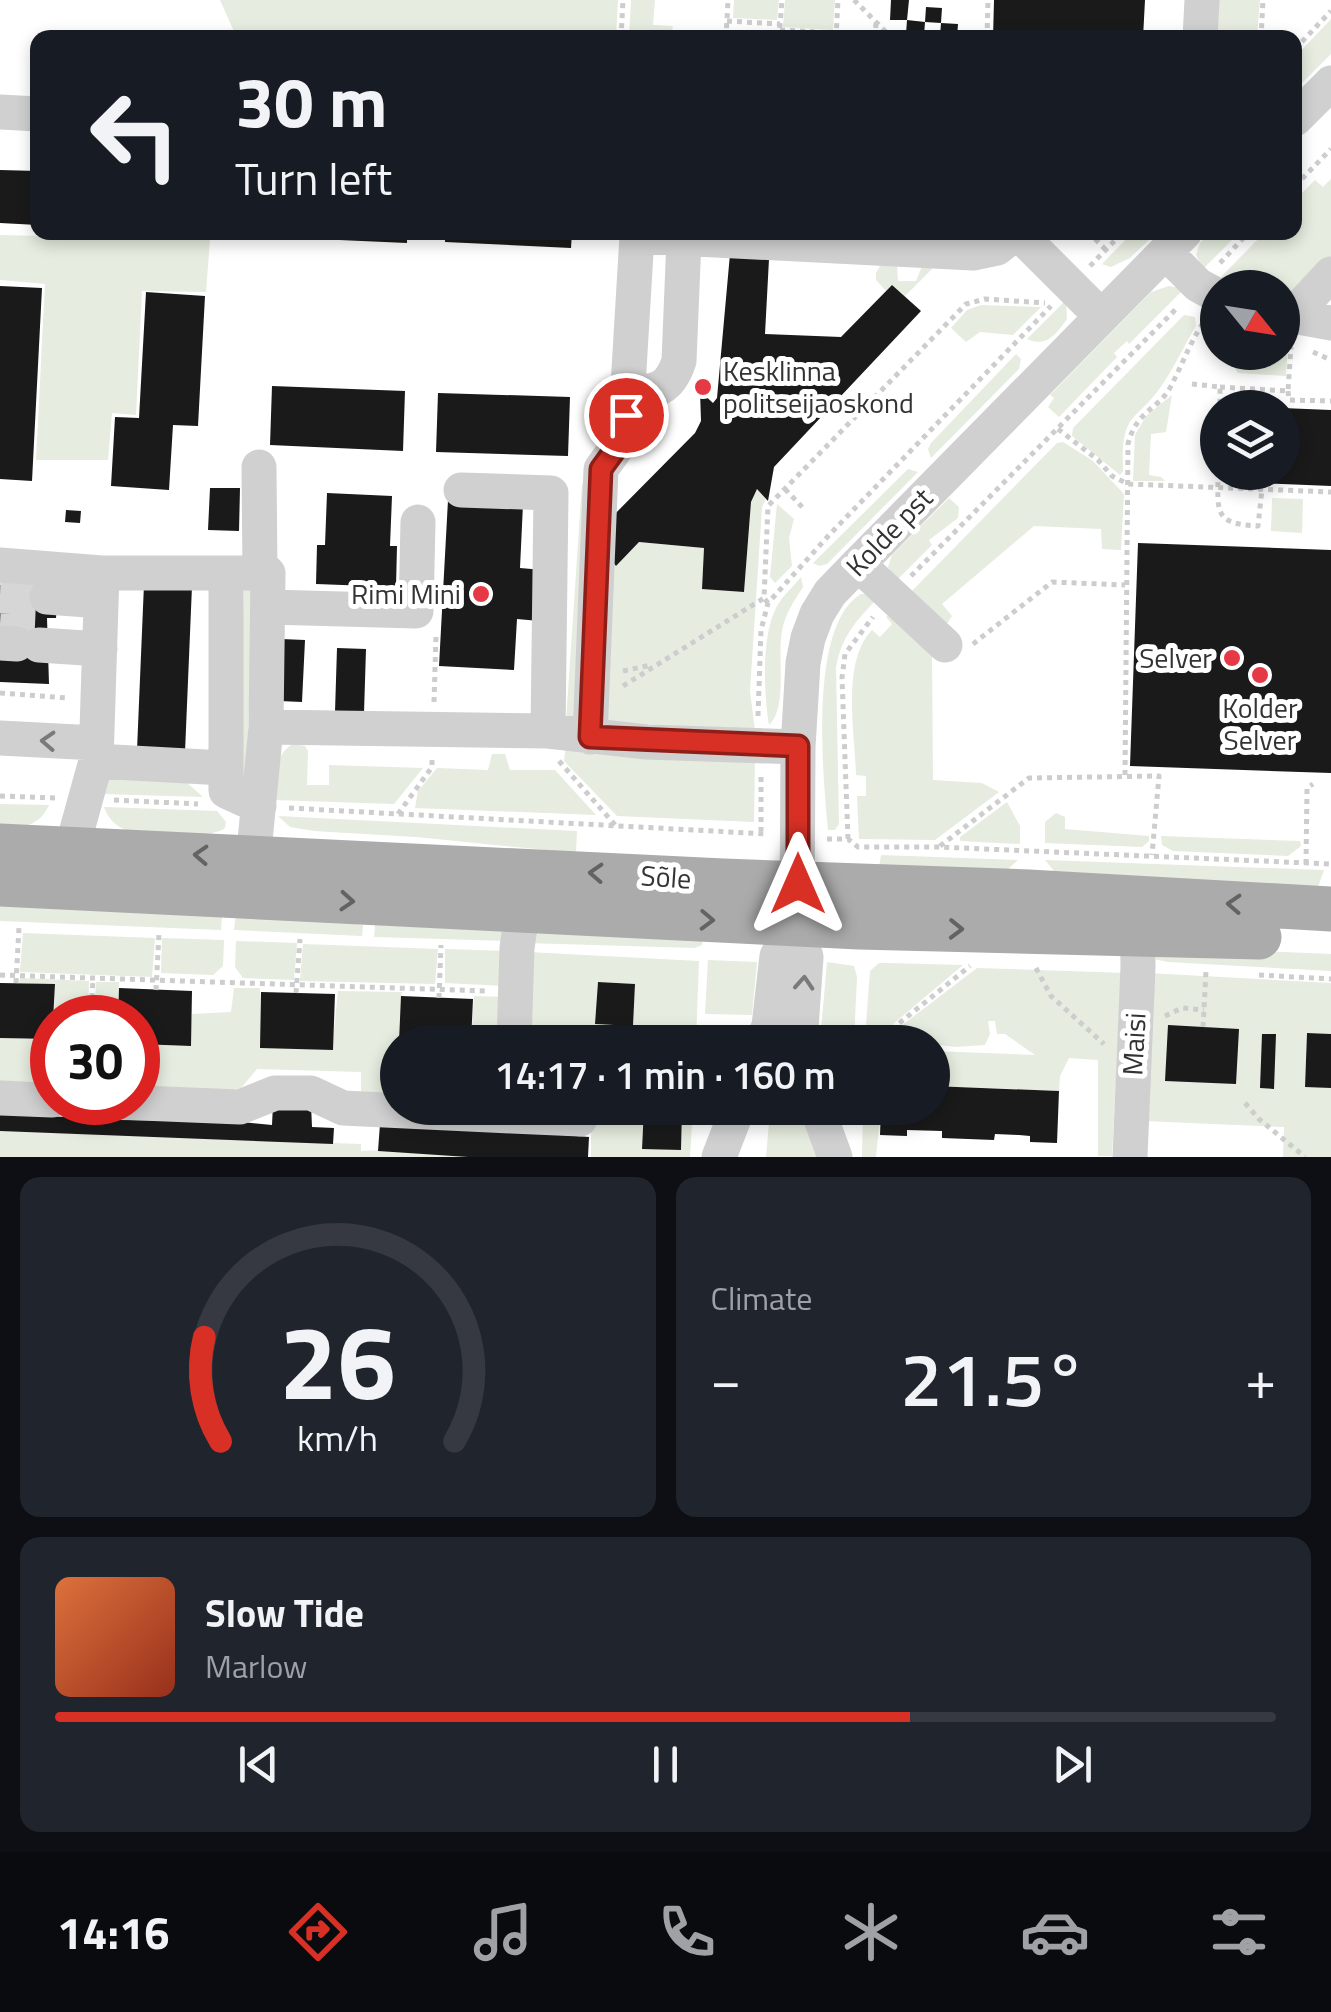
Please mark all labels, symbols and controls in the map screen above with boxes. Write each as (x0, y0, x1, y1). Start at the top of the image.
text: 30 m (235, 48, 388, 154)
icon: left (70, 70, 200, 200)
text: Turn left (235, 144, 392, 212)
north arrow (1200, 270, 1300, 370)
map controls (1200, 270, 1300, 490)
place label: Kesklinna politseijaoskond (723, 349, 914, 424)
pin (584, 373, 669, 458)
marker: Kesklinna politseijaoskond (692, 376, 714, 398)
icon: arrive (599, 388, 654, 443)
button: layers (1200, 390, 1300, 490)
street label: Kolde pst (835, 477, 942, 586)
place label: Rimi Mini (351, 572, 461, 615)
marker: Rimi Mini (470, 583, 492, 605)
place label: Selver (1139, 636, 1212, 679)
marker: Selver (1221, 647, 1243, 669)
marker: Kolder Selver (1249, 664, 1271, 686)
place label: Kolder Selver (1222, 686, 1298, 761)
one-way arrow (40, 731, 56, 752)
position arrow (746, 832, 850, 936)
one-way arrow (193, 845, 209, 866)
street label: Sõle (639, 853, 693, 900)
one-way arrow (588, 863, 604, 884)
one-way arrow (340, 890, 356, 911)
one-way arrow (1225, 894, 1241, 915)
one-way arrow (699, 909, 715, 930)
one-way arrow (949, 919, 965, 940)
one-way arrow (793, 974, 814, 990)
speed limit sign: 30 (30, 995, 160, 1125)
street label: Maisi (1110, 1011, 1157, 1076)
text: 14:17 · 1 min · 160 m (494, 1046, 836, 1104)
text: Climate (711, 1274, 812, 1322)
text: 26 (280, 1281, 396, 1439)
text: 21.5° (900, 1321, 1086, 1435)
text: − (711, 1337, 741, 1420)
text: + (1245, 1337, 1276, 1420)
text: km/h (297, 1410, 378, 1465)
text: Slow Tide (205, 1584, 364, 1642)
text: Marlow (205, 1642, 308, 1690)
icon: previous (231, 1737, 286, 1792)
icon: pause (638, 1737, 693, 1792)
icon: next (1045, 1737, 1100, 1792)
icon: directions (283, 1897, 353, 1967)
icon: music (468, 1897, 538, 1967)
icon: phone (652, 1897, 722, 1967)
icon: climate (836, 1897, 906, 1967)
icon: car (1020, 1897, 1090, 1967)
icon: filters (1204, 1897, 1274, 1967)
text: 14:16 (57, 1898, 169, 1966)

